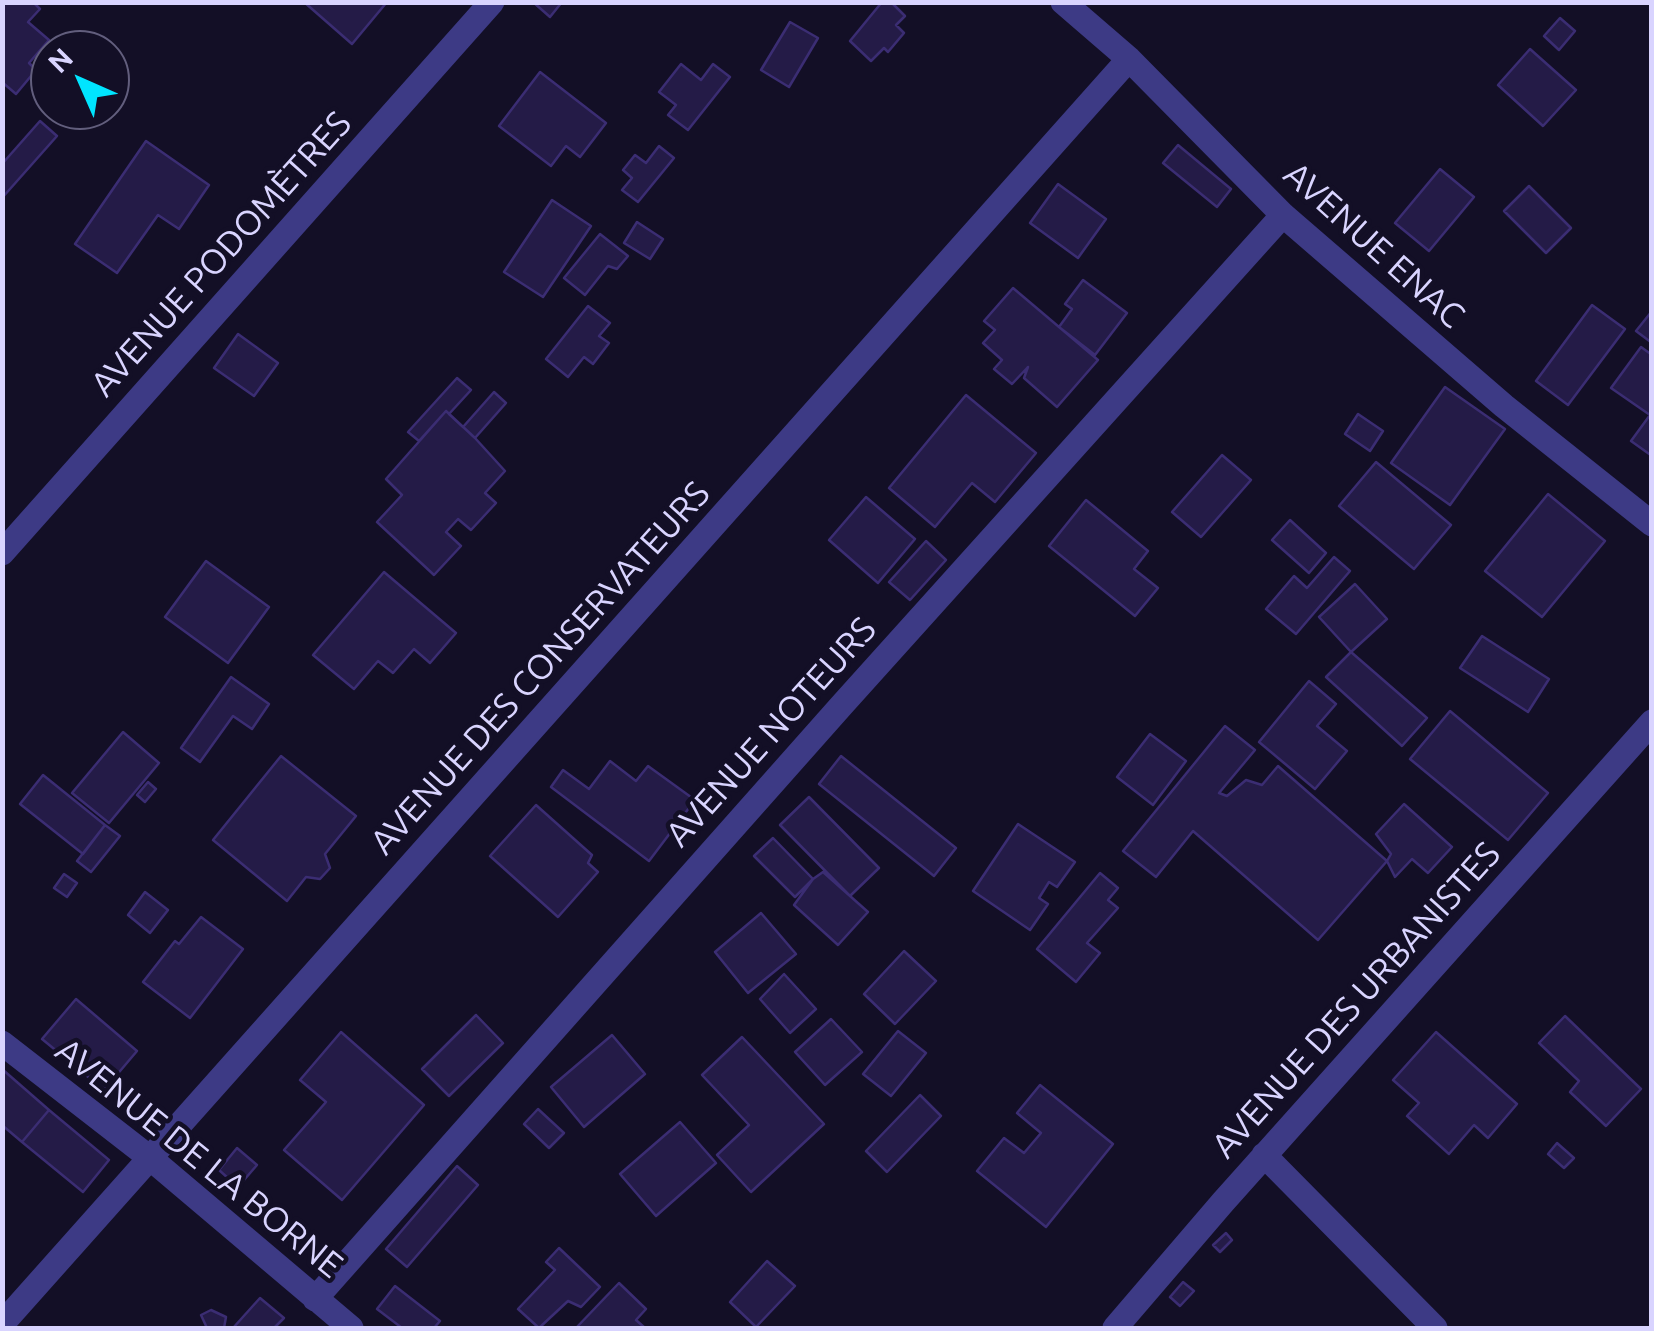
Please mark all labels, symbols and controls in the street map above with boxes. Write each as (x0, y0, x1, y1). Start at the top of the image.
north arrow (30, 30, 130, 130)
text: N (41, 42, 78, 78)
street label: AVENUE PODOMÈTRES (82, 103, 360, 405)
street label: AVENUE ENAC (1275, 153, 1473, 337)
street label: AVENUE DES CONSERVATEURS (361, 473, 719, 863)
street label: AVENUE NOTEURS (657, 609, 885, 855)
street label: AVENUE DES URBANISTES (1203, 833, 1509, 1167)
street label: AVENUE DE LA BORNE (47, 1029, 351, 1287)

